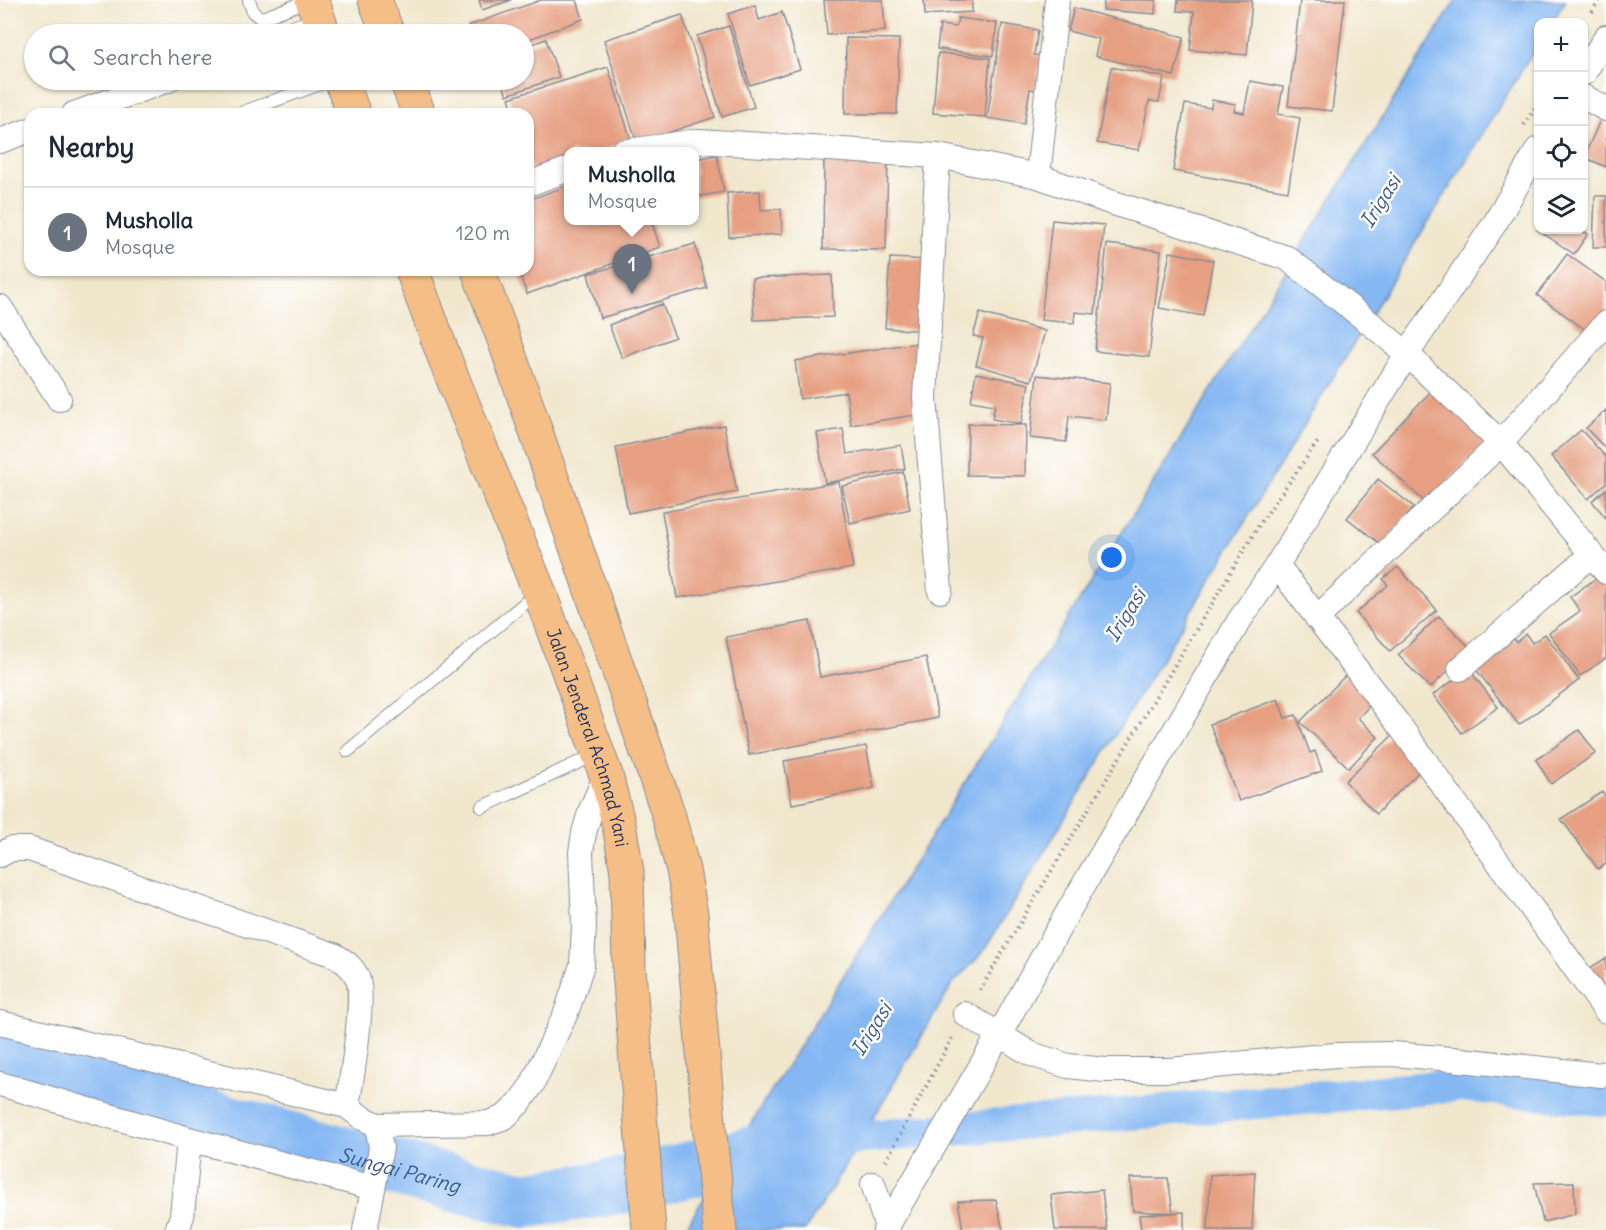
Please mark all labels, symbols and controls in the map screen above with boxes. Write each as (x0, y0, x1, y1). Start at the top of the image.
map controls (1534, 18, 1588, 234)
button: + (1534, 18, 1588, 72)
search box (24, 24, 534, 90)
icon: search (45, 41, 78, 74)
text: Search here (93, 43, 212, 71)
button: − (1534, 72, 1588, 126)
button: locate (1534, 126, 1588, 180)
text: Nearby (48, 131, 134, 164)
popup (564, 147, 699, 225)
text: Musholla (587, 160, 676, 188)
water label: Irigasi (1354, 168, 1407, 232)
button: layers (1534, 180, 1588, 234)
text: Mosque (587, 188, 657, 213)
text: Musholla (105, 206, 193, 234)
text: 1 (64, 220, 71, 245)
text: 120 m (456, 220, 510, 245)
text: Mosque (105, 234, 175, 259)
pin: 1 (612, 244, 652, 294)
your location (1097, 543, 1126, 572)
water label: Irigasi (1099, 582, 1152, 646)
street label: Jalan Jenderal Achmad Yani (542, 625, 634, 848)
water label: Irigasi (845, 996, 898, 1060)
water label: Sungai Paring (336, 1141, 464, 1198)

